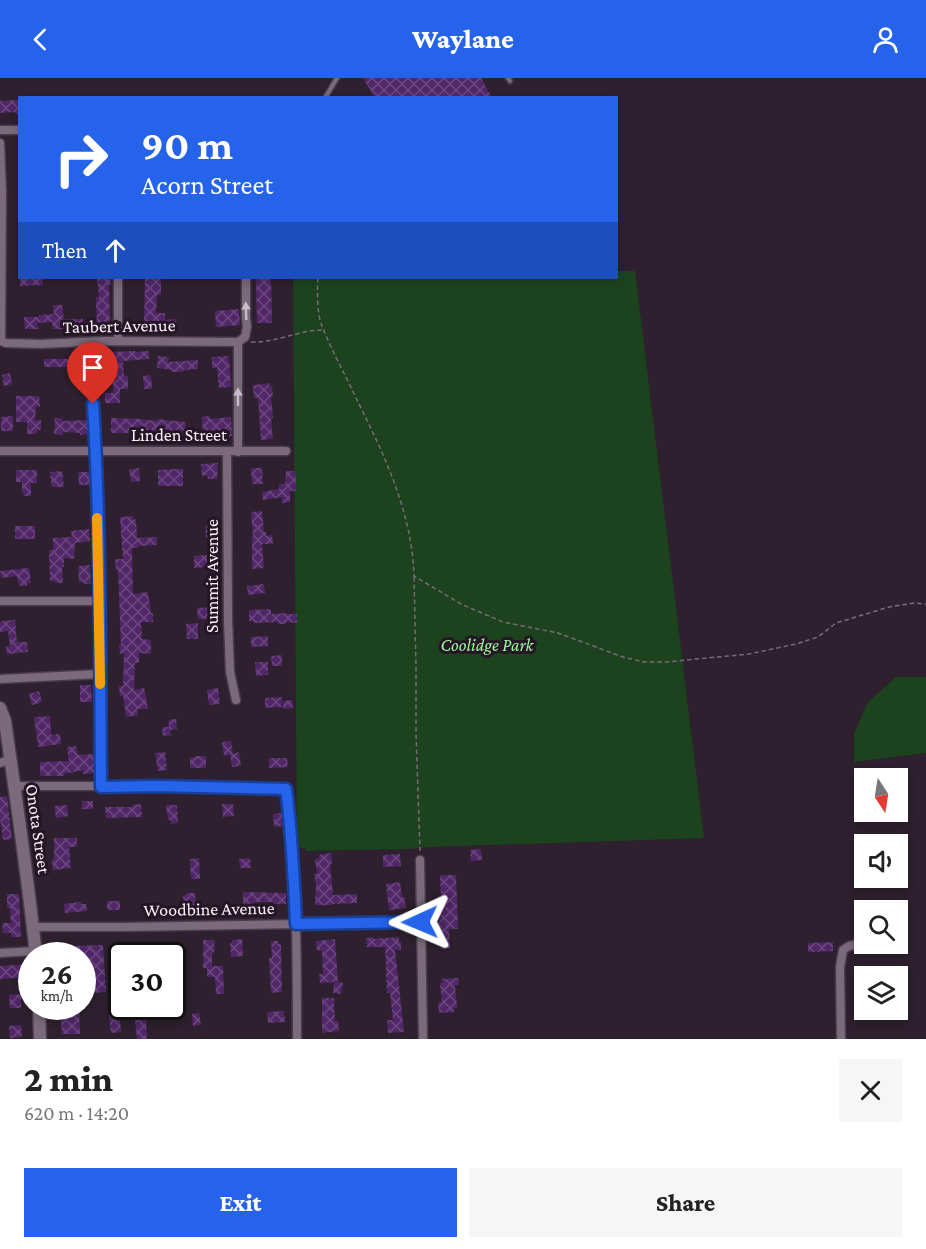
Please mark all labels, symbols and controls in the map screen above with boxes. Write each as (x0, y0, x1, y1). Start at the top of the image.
icon: back (24, 23, 57, 56)
icon: person (869, 23, 902, 56)
text: Waylane (412, 24, 514, 54)
icon: right (42, 120, 120, 198)
text: 90 m (141, 121, 233, 168)
text: Acorn Street (141, 170, 273, 200)
icon: ahead (99, 234, 132, 267)
text: Then (42, 238, 87, 263)
one-way arrow (241, 302, 251, 321)
street label: Taubert Avenue (62, 315, 176, 337)
pin (67, 342, 118, 404)
icon: arrive (76, 351, 109, 384)
one-way arrow (233, 387, 243, 406)
street label: Linden Street (131, 425, 228, 445)
street label: Summit Avenue (202, 519, 222, 633)
park label: Coolidge Park (441, 635, 535, 655)
north arrow (854, 768, 908, 822)
map controls (854, 768, 908, 1020)
street label: Onota Street (22, 783, 54, 876)
button: sound (854, 834, 908, 888)
position arrow (388, 890, 452, 954)
street label: Woodbine Avenue (143, 898, 275, 920)
button: search (854, 900, 908, 954)
speed limit sign: 30 (108, 942, 186, 1020)
text: 26 (41, 957, 73, 990)
button: layers (854, 966, 908, 1020)
text: km/h (41, 988, 73, 1004)
text: 2 min (24, 1059, 113, 1099)
button: close (839, 1059, 902, 1122)
text: 620 m · 14:20 (24, 1102, 129, 1124)
button: Exit (24, 1168, 457, 1237)
button: Share (469, 1168, 902, 1237)

